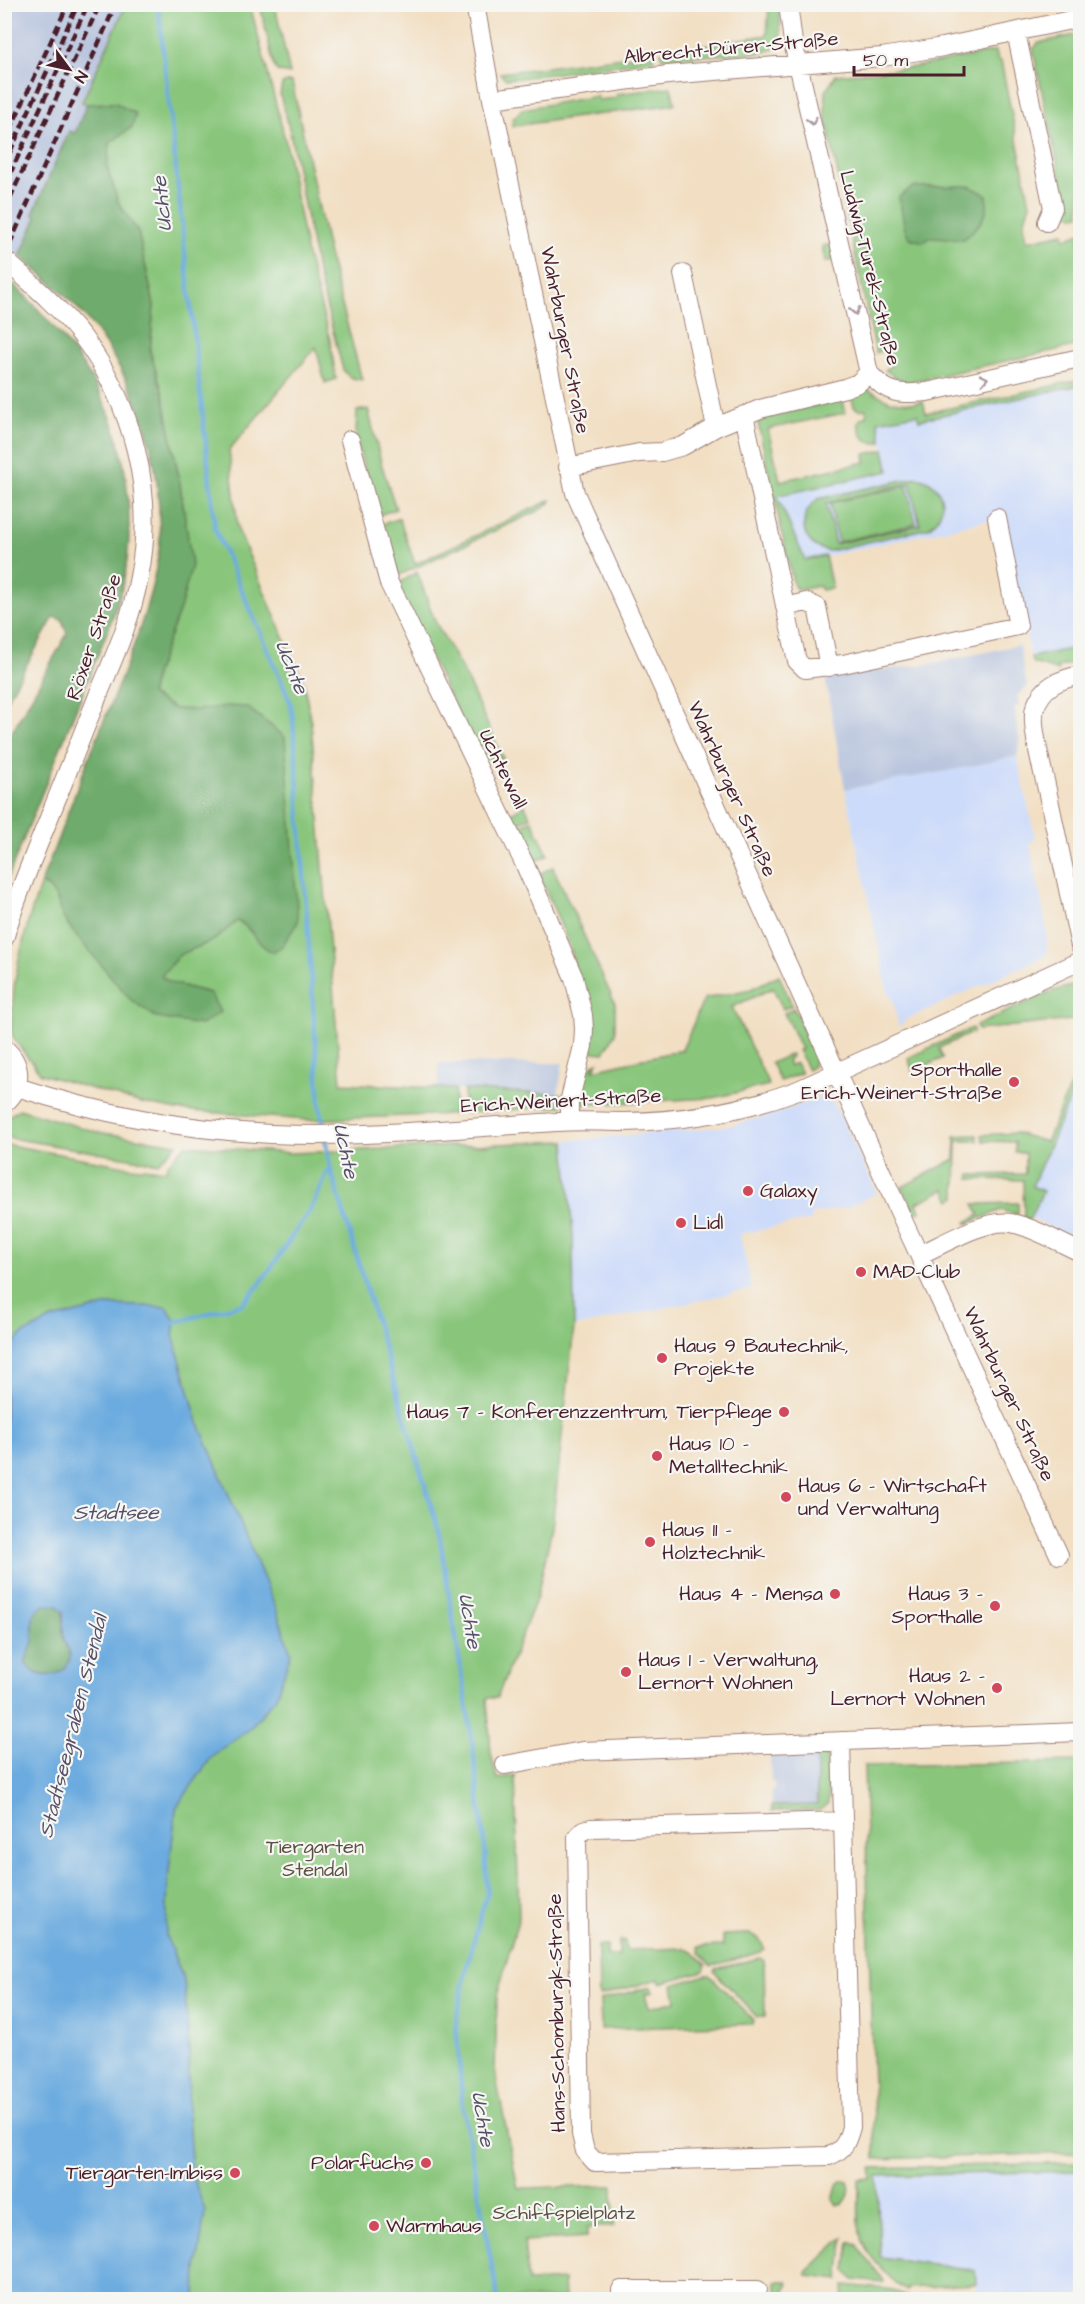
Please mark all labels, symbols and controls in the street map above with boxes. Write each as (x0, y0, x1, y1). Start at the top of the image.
street label: Albrecht-Dürer-Straße (623, 25, 840, 71)
north arrow (39, 39, 99, 99)
scale bar (854, 39, 964, 77)
text: 50 m (863, 48, 908, 73)
text: N (69, 66, 93, 87)
one-way arrow (804, 115, 817, 125)
street label: Ludwig-Turek-Straße (831, 168, 908, 369)
water label: Uchte (145, 173, 179, 233)
street label: Wahrburger Straße (532, 244, 597, 436)
one-way arrow (847, 306, 860, 316)
one-way arrow (979, 374, 989, 387)
street label: Röxer Straße (59, 570, 129, 704)
water label: Uchte (268, 636, 316, 700)
street label: Wahrburger Straße (680, 697, 783, 882)
street label: Uchtewall (472, 725, 534, 813)
place label: Sporthalle Erich-Weinert-Straße (801, 1056, 1002, 1107)
marker: Sporthalle Erich-Weinert-Straße (1007, 1075, 1021, 1089)
street label: Erich-Weinert-Straße (460, 1082, 662, 1120)
water label: Uchte (326, 1121, 366, 1183)
place label: Galaxy (760, 1177, 818, 1206)
marker: Galaxy (741, 1184, 755, 1198)
place label: Lidl (693, 1209, 723, 1237)
marker: Lidl (674, 1216, 688, 1230)
place label: MAD-Club (873, 1258, 960, 1286)
marker: MAD-Club (854, 1265, 868, 1279)
street label: Wahrburger Straße (955, 1302, 1062, 1486)
place label: Haus 9 Bautechnik, Projekte (674, 1332, 849, 1383)
marker: Haus 9 Bautechnik, Projekte (655, 1351, 669, 1365)
place label: Haus 7 - Konferenzzentrum, Tierpflege (407, 1398, 772, 1427)
marker: Haus 7 - Konferenzzentrum, Tierpflege (777, 1405, 791, 1419)
place label: Haus 10 - Metalltechnik (669, 1430, 788, 1481)
marker: Haus 10 - Metalltechnik (650, 1449, 664, 1463)
place label: Haus 6 - Wirtschaft und Verwaltung (798, 1472, 987, 1524)
marker: Haus 6 - Wirtschaft und Verwaltung (779, 1490, 793, 1504)
water label: Stadtsee (73, 1498, 160, 1527)
place label: Haus 11 - Holztechnik (662, 1516, 765, 1567)
marker: Haus 11 - Holztechnik (643, 1535, 657, 1549)
place label: Haus 4 - Mensa (679, 1580, 823, 1608)
place label: Haus 3 - Sporthalle (891, 1580, 983, 1631)
marker: Haus 4 - Mensa (828, 1587, 842, 1601)
water label: Uchte (451, 1591, 489, 1652)
marker: Haus 3 - Sporthalle (988, 1599, 1002, 1613)
water label: Stadtseegraben Stendal (31, 1609, 116, 1841)
place label: Haus 1 - Verwaltung, Lernort Wohnen (638, 1646, 819, 1697)
place label: Haus 2 - Lernort Wohnen (830, 1662, 985, 1713)
marker: Haus 1 - Verwaltung, Lernort Wohnen (619, 1665, 633, 1679)
marker: Haus 2 - Lernort Wohnen (990, 1681, 1004, 1695)
park label: Tiergarten Stendal (266, 1833, 364, 1884)
street label: Hans-Schomburgk-Straße (541, 1893, 574, 2133)
water label: Uchte (464, 2089, 502, 2150)
place label: Polarfuchs (311, 2149, 414, 2177)
marker: Polarfuchs (419, 2156, 433, 2170)
place label: Tiergarten-Imbiss (66, 2159, 223, 2188)
marker: Tiergarten-Imbiss (228, 2166, 242, 2180)
park label: Schiffspielplatz (493, 2199, 635, 2227)
place label: Warmhaus (386, 2212, 482, 2240)
marker: Warmhaus (367, 2219, 381, 2233)

